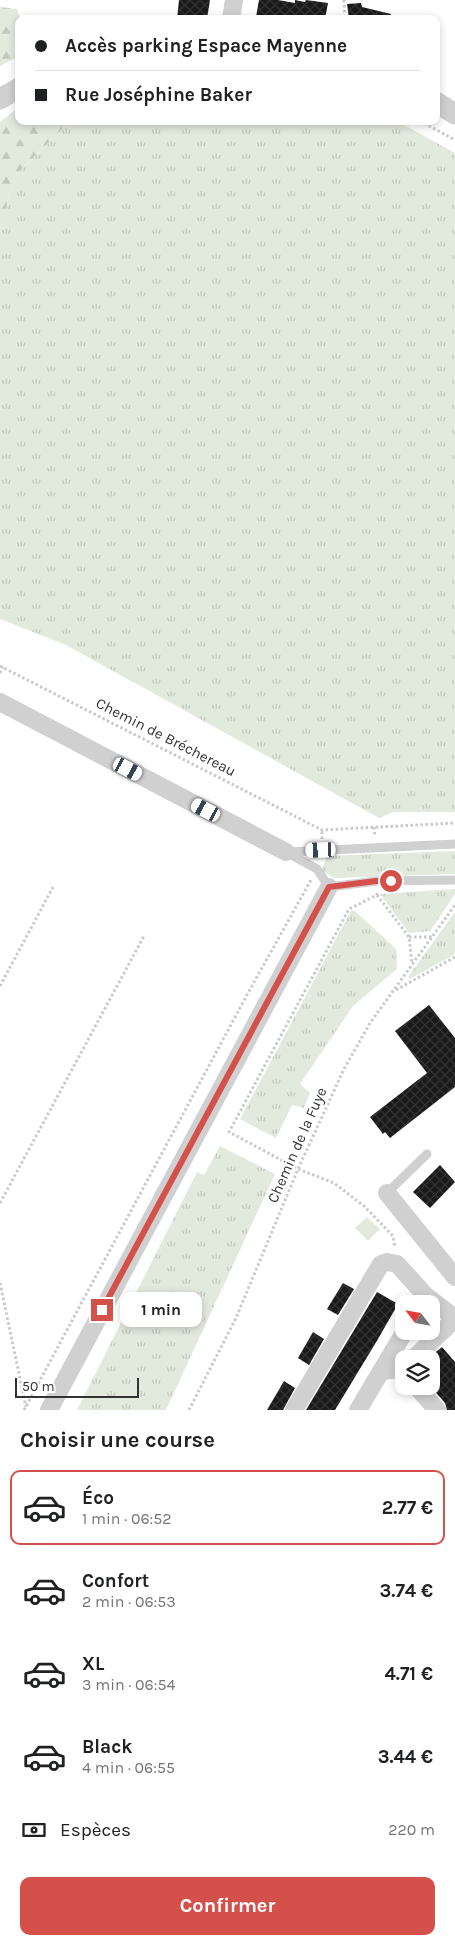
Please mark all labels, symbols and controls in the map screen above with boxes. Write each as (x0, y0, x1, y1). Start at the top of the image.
text: Accès parking Espace Mayenne (65, 35, 347, 57)
text: Rue Joséphine Baker (65, 84, 252, 106)
street label: Chemin de Bréchereau (93, 694, 239, 780)
car (111, 755, 144, 783)
car (189, 796, 222, 824)
car (305, 842, 336, 858)
route start (380, 870, 402, 892)
street label: Chemin de la Fuye (263, 1084, 331, 1206)
callout: 1 min (120, 1292, 202, 1328)
north arrow (395, 1295, 440, 1340)
map controls (395, 1295, 440, 1395)
route end (91, 1299, 113, 1321)
text: 1 min (141, 1300, 181, 1319)
button: layers (395, 1350, 440, 1395)
scale bar (15, 1375, 139, 1398)
text: 50 m (22, 1378, 55, 1395)
text: Choisir une course (20, 1427, 215, 1453)
icon: car (22, 1485, 67, 1530)
text: Éco (82, 1487, 114, 1509)
text: 2.77 € (382, 1497, 433, 1519)
text: 1 min · 06:52 (82, 1509, 172, 1528)
icon: car (22, 1568, 67, 1613)
text: Confort (82, 1570, 149, 1592)
text: 3.74 € (379, 1580, 433, 1602)
text: 2 min · 06:53 (82, 1592, 176, 1611)
icon: car (22, 1651, 67, 1696)
text: XL (82, 1653, 104, 1675)
text: 4.71 € (385, 1663, 433, 1685)
text: 3 min · 06:54 (82, 1675, 175, 1694)
icon: car (22, 1734, 67, 1779)
text: Black (82, 1736, 133, 1758)
text: 3.44 € (378, 1746, 433, 1768)
text: 4 min · 06:55 (82, 1758, 175, 1777)
icon: cash (20, 1816, 48, 1844)
text: Espèces (60, 1819, 131, 1841)
text: 220 m (388, 1820, 435, 1839)
button: Confirmer (20, 1877, 435, 1935)

